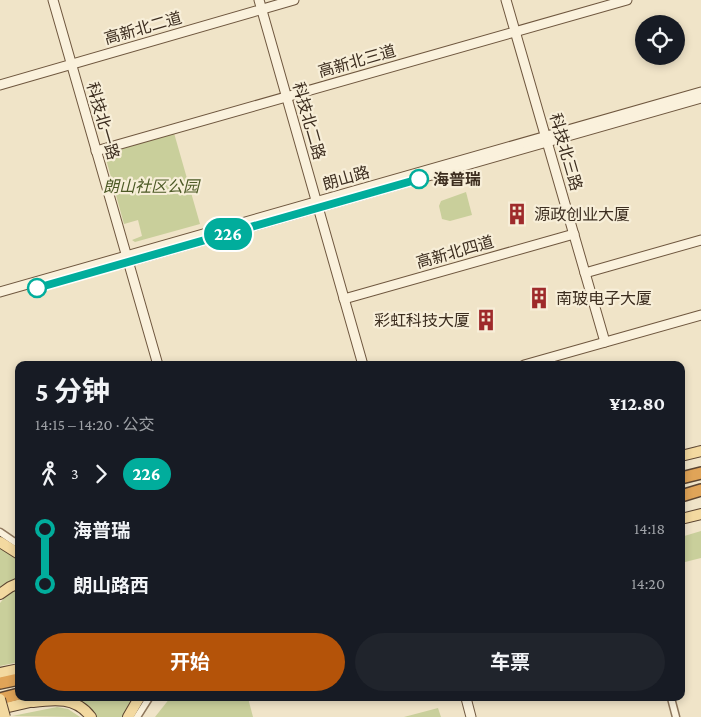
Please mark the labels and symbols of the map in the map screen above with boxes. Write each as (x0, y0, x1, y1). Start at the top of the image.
street label: 高新北二道 (102, 9, 184, 47)
street label: 高新北三道 (316, 42, 398, 80)
street label: 科技北一路 (84, 80, 122, 162)
street label: 科技北二路 (290, 80, 328, 162)
street label: 科技北三路 (547, 111, 585, 193)
street label: 朗山路 (321, 163, 371, 193)
marker: 海普瑞 (409, 169, 429, 189)
place label: 海普瑞 (433, 171, 481, 188)
park label: 朗山社区公园 (103, 178, 201, 195)
building icon: 源政创业大厦 (504, 201, 530, 227)
place label: 源政创业大厦 (534, 206, 630, 223)
line badge: 226 (199, 218, 257, 250)
street label: 高新北四道 (414, 233, 496, 271)
unlabelled marker (27, 278, 47, 298)
building icon: 南玻电子大厦 (526, 285, 552, 311)
place label: 南玻电子大厦 (556, 290, 652, 307)
building icon: 彩虹科技大厦 (473, 307, 499, 333)
place label: 彩虹科技大厦 (374, 312, 470, 329)

